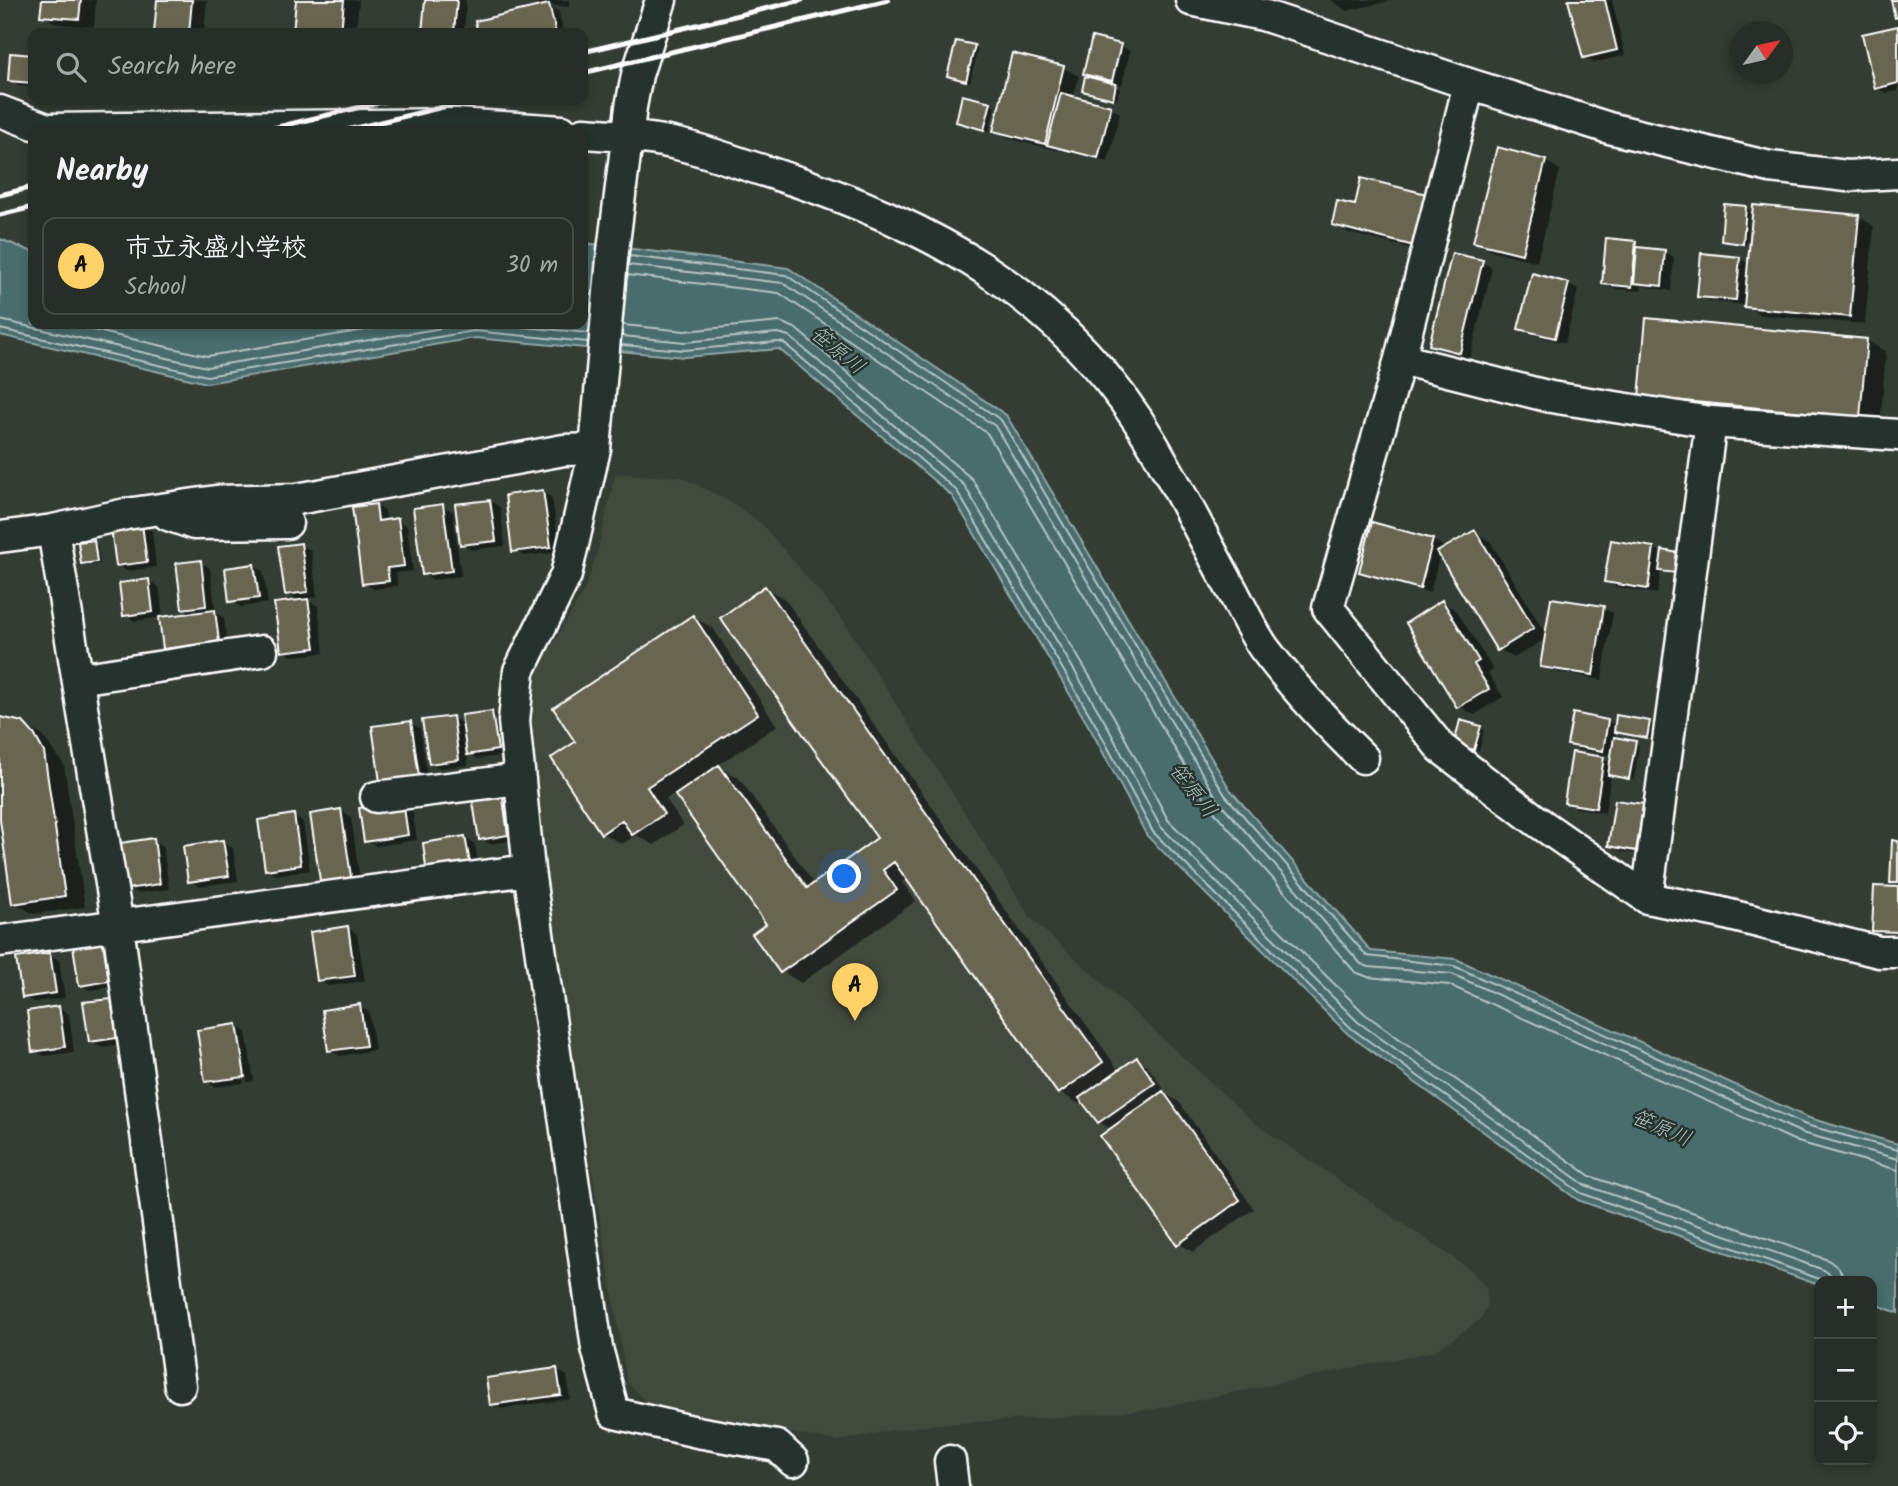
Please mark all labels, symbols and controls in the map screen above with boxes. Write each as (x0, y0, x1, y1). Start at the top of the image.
north arrow (1730, 21, 1793, 84)
search box (28, 28, 588, 105)
text: Search here (108, 46, 236, 88)
icon: search (52, 48, 90, 86)
text: Nearby (56, 148, 148, 196)
text: 市立永盛小学校 (125, 228, 307, 270)
text: A (74, 248, 88, 284)
text: 30 m (506, 248, 558, 284)
text: School (125, 270, 186, 306)
water label: 笹原川 (802, 318, 872, 384)
water label: 笹原川 (1160, 756, 1224, 826)
your location (827, 859, 861, 893)
pin: A (832, 963, 878, 1021)
water label: 笹原川 (1626, 1102, 1696, 1156)
map controls (1814, 1276, 1877, 1465)
button: + (1814, 1276, 1877, 1339)
button: − (1814, 1339, 1877, 1402)
button: locate (1814, 1402, 1877, 1465)

